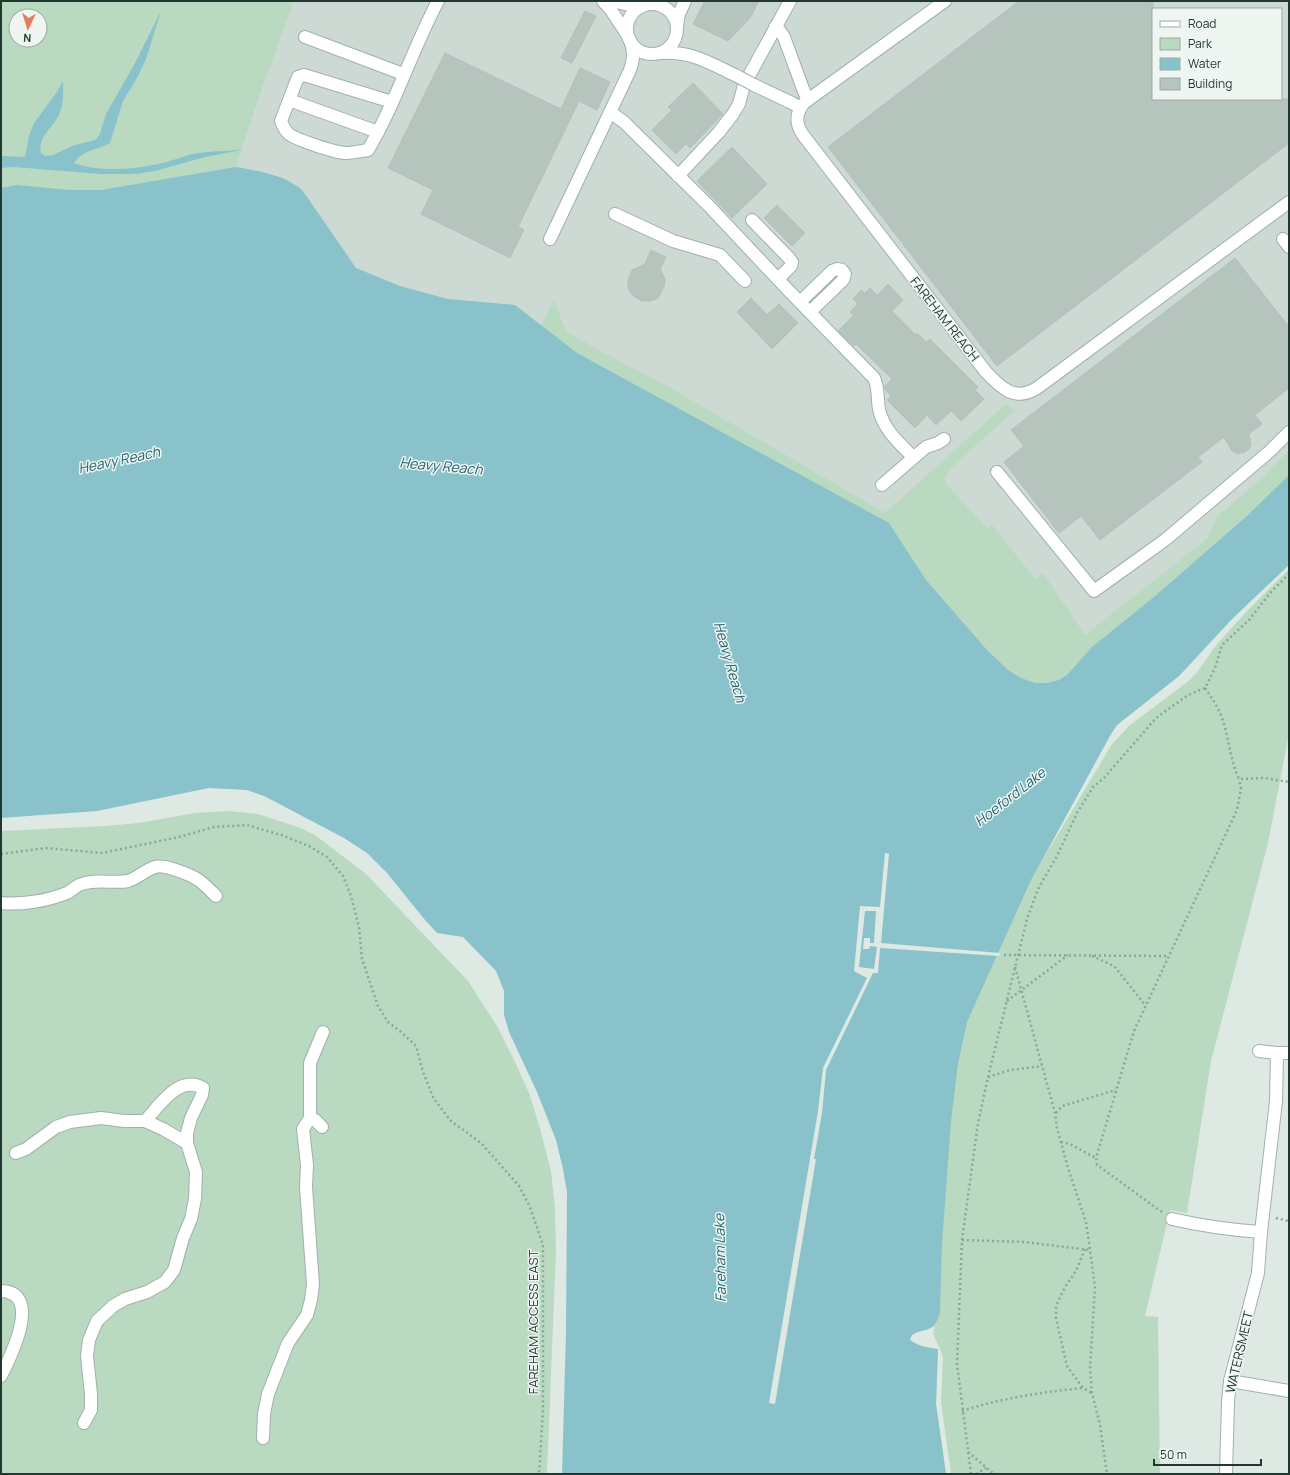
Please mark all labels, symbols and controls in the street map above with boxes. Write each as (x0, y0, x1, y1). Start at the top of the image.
north arrow (8, 8, 48, 48)
legend (1152, 8, 1282, 100)
text: Road (1188, 15, 1216, 32)
text: N (23, 31, 32, 46)
text: Park (1188, 35, 1213, 52)
text: Water (1188, 55, 1222, 72)
text: Building (1188, 75, 1232, 92)
street label: FAREHAM REACH (906, 273, 984, 365)
water label: Heavy Reach (76, 441, 162, 477)
water label: Heavy Reach (399, 452, 484, 479)
water label: Heavy Reach (710, 619, 751, 705)
water label: Hoeford Lake (970, 762, 1050, 830)
water label: Fareham Lake (709, 1213, 730, 1302)
street label: FAREHAM ACCESS EAST (524, 1249, 542, 1394)
street label: WATERSMEET (1221, 1309, 1257, 1395)
scale bar (1154, 1441, 1261, 1467)
text: 50 m (1160, 1446, 1187, 1463)

